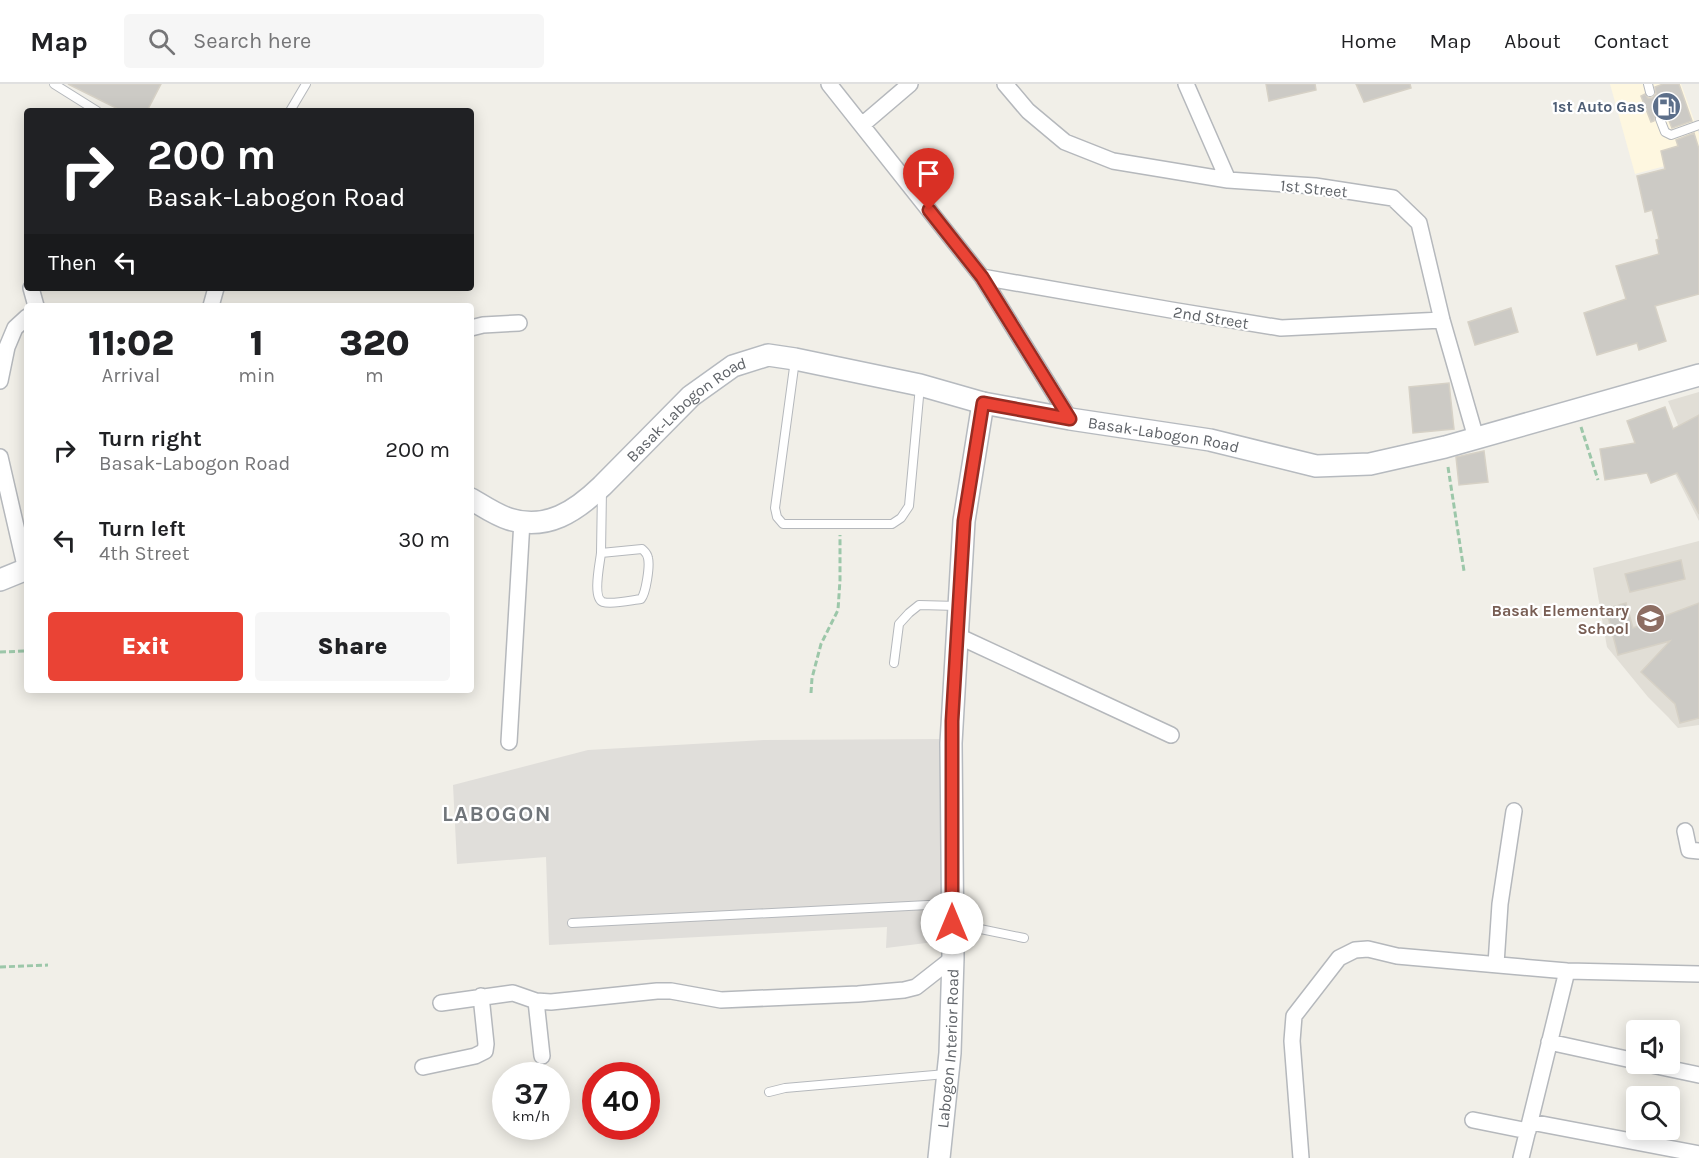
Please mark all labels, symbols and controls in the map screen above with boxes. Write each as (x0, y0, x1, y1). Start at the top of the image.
search box (124, 14, 544, 68)
text: Map (30, 25, 88, 58)
icon: search (145, 25, 178, 58)
text: Search here (193, 28, 311, 54)
text: Home (1341, 29, 1397, 53)
text: Map (1430, 29, 1471, 53)
text: About (1504, 29, 1561, 53)
text: Contact (1594, 29, 1669, 53)
fuel station icon: 1st Auto Gas (1650, 90, 1682, 122)
place label: 1st Auto Gas (1552, 97, 1645, 116)
text: 200 m (147, 130, 276, 180)
icon: right (48, 132, 126, 210)
pin (903, 148, 954, 210)
icon: arrive (912, 157, 945, 190)
street label: 1st Street (1279, 176, 1348, 201)
text: Basak-Labogon Road (147, 181, 405, 213)
icon: left (109, 246, 142, 279)
text: Then (48, 250, 97, 276)
street label: 2nd Street (1172, 302, 1250, 333)
text: 11:02 (88, 322, 174, 364)
text: 1 (250, 322, 264, 364)
text: 320 (339, 322, 410, 364)
street label: Basak-Labogon Road (622, 353, 749, 466)
text: Arrival (102, 364, 160, 387)
text: min (238, 364, 275, 387)
text: m (365, 364, 384, 387)
street label: Basak-Labogon Road (1087, 413, 1241, 457)
text: Turn right (99, 426, 202, 452)
icon: right (48, 434, 81, 467)
text: 200 m (385, 437, 450, 463)
text: Basak-Labogon Road (99, 452, 290, 475)
text: Turn left (99, 516, 186, 542)
icon: left (48, 524, 81, 557)
text: 30 m (398, 527, 450, 553)
text: 4th Street (99, 542, 189, 565)
place label: Basak Elementary School (1492, 601, 1629, 638)
school or university icon: Basak Elementary School (1634, 603, 1666, 635)
button: Exit (48, 612, 243, 681)
button: Share (255, 612, 450, 681)
district label: LABOGON (442, 801, 552, 827)
position arrow (920, 891, 984, 955)
street label: Labogon Interior Road (933, 968, 963, 1129)
map controls (1626, 1020, 1680, 1140)
button: sound (1626, 1020, 1680, 1074)
speed limit sign: 40 (582, 1062, 660, 1140)
text: 37 (514, 1076, 548, 1112)
button: search (1626, 1086, 1680, 1140)
text: km/h (512, 1107, 550, 1125)

